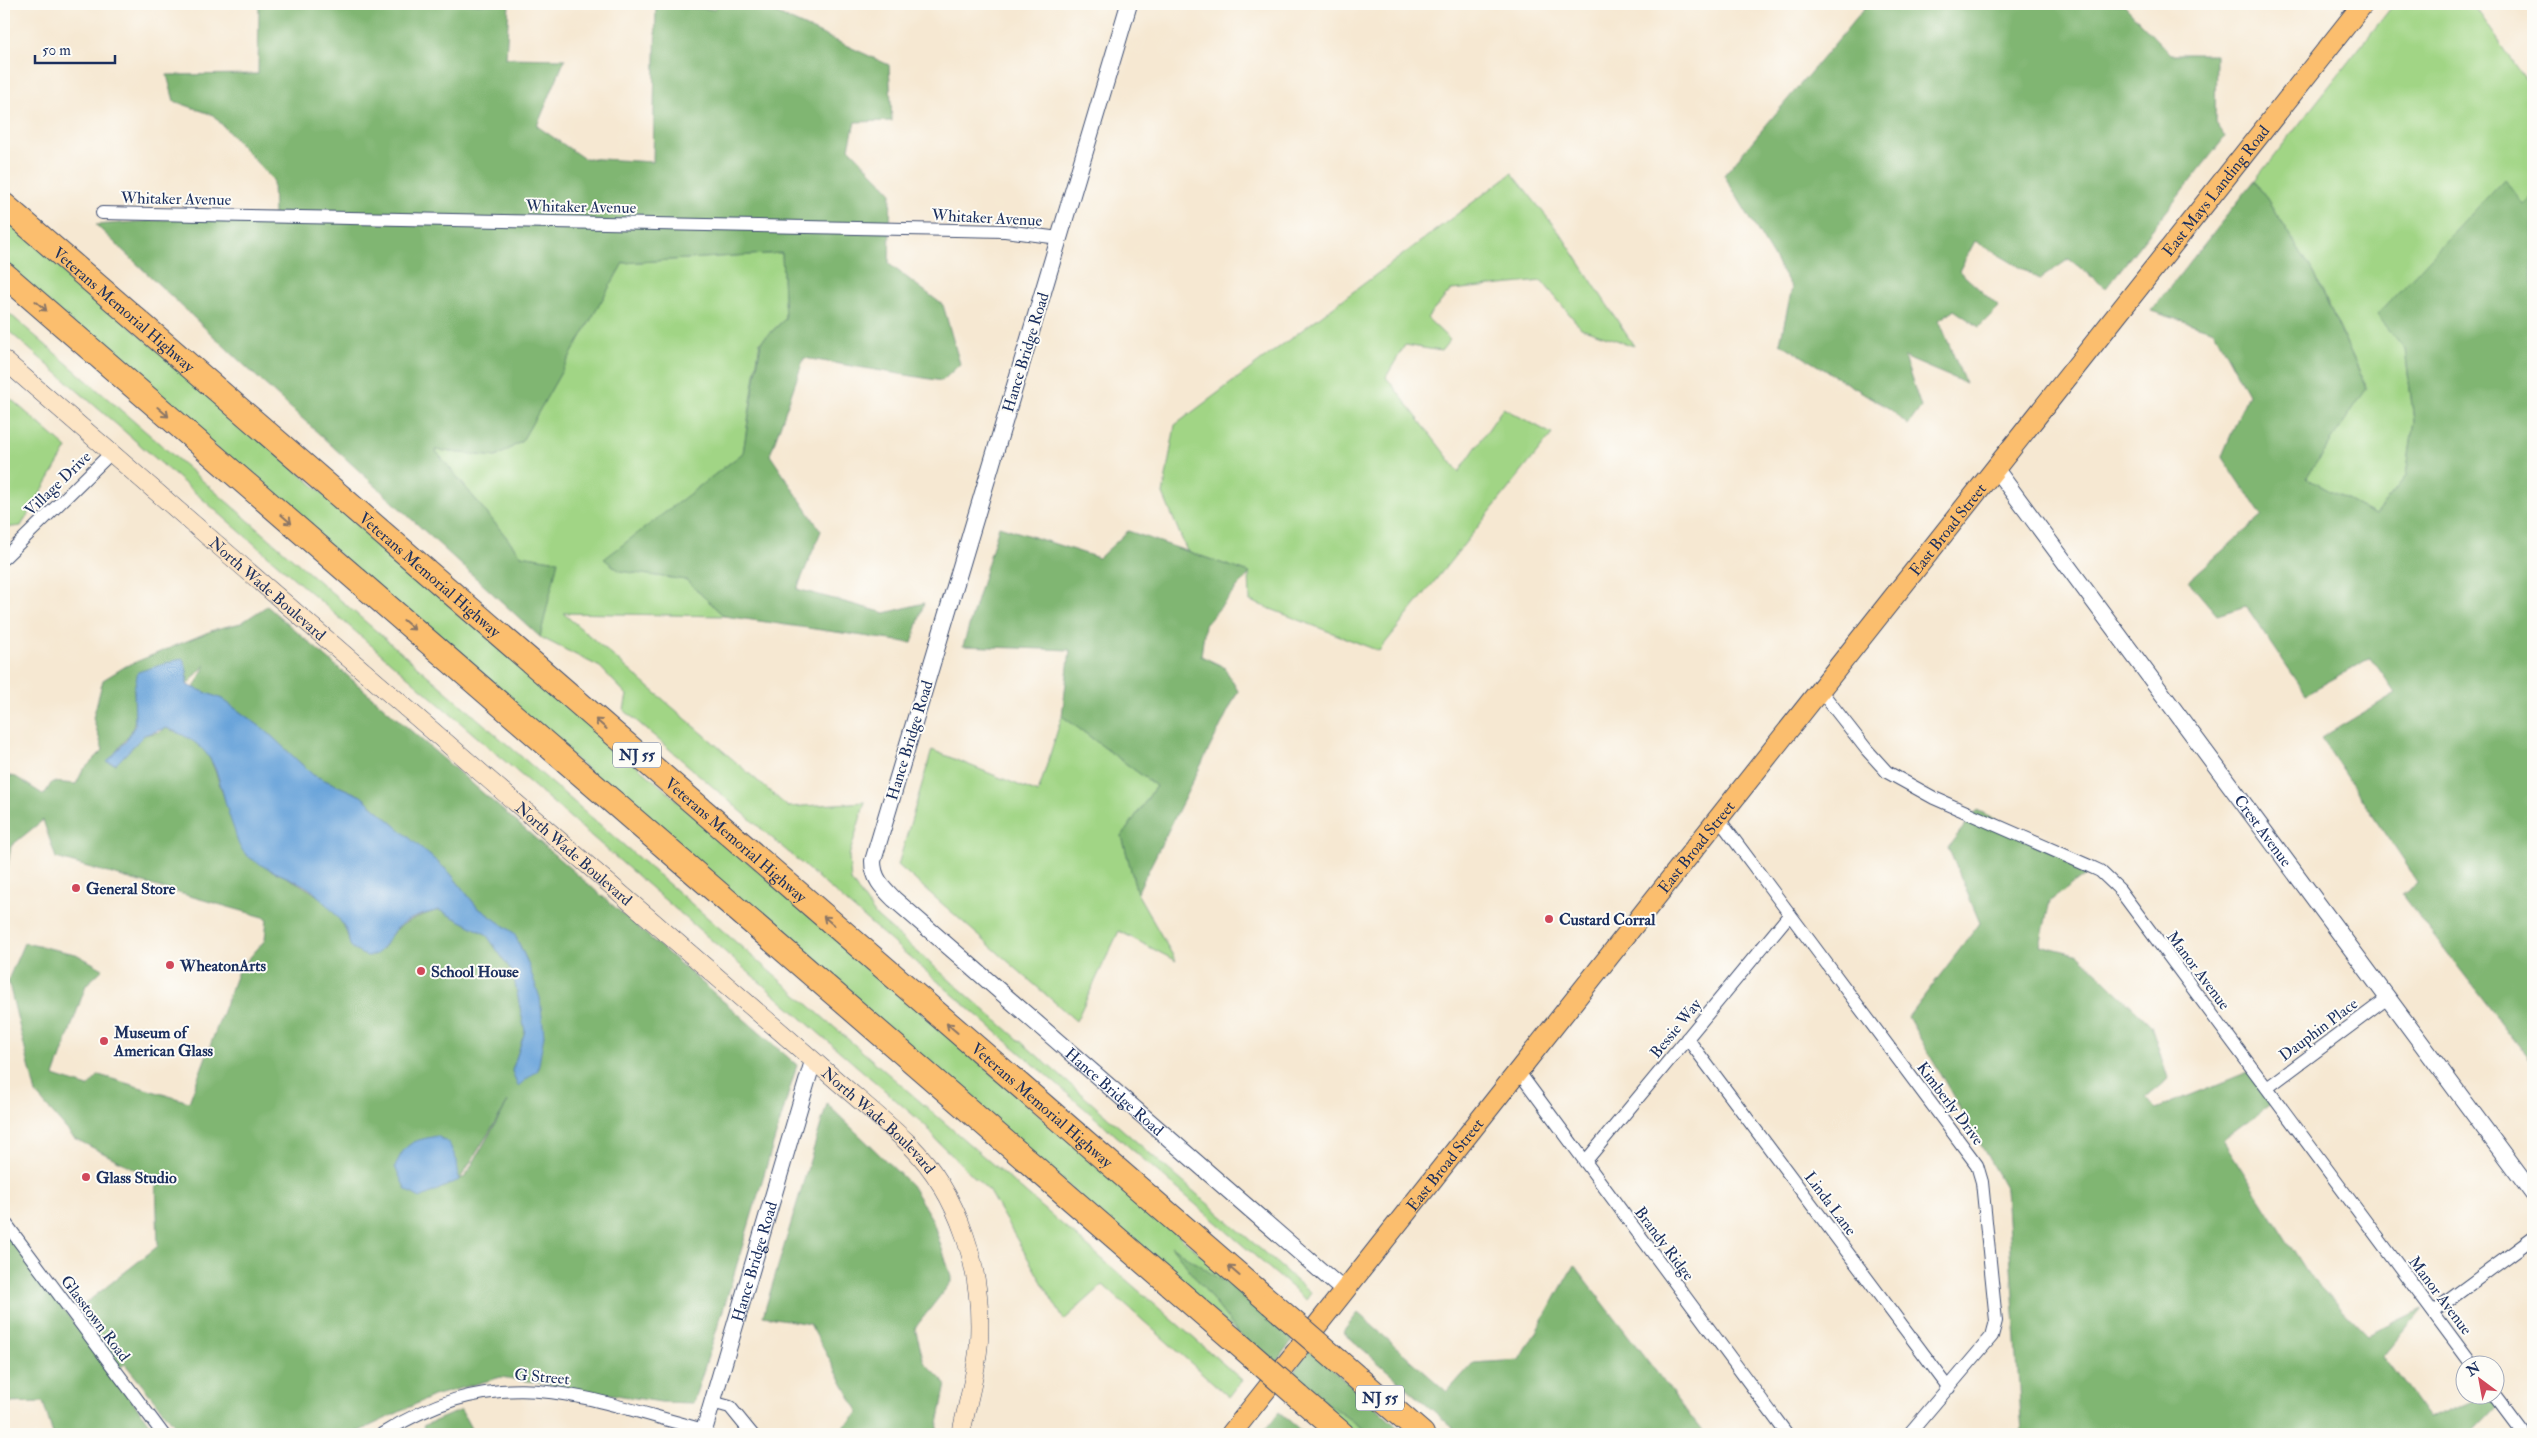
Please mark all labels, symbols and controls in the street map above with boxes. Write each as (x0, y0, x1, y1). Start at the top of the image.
scale bar (35, 32, 115, 64)
text: 50 m (42, 41, 71, 60)
street label: East Mays Landing Road (2158, 122, 2274, 261)
street label: Whitaker Avenue (120, 188, 232, 210)
street label: Whitaker Avenue (525, 196, 637, 218)
street label: Whitaker Avenue (930, 205, 1043, 231)
street label: Veterans Memorial Highway (48, 243, 199, 377)
street label: Hance Bridge Road (998, 290, 1054, 415)
one-way arrow (34, 300, 47, 312)
one-way arrow (157, 407, 170, 418)
street label: Village Drive (20, 447, 95, 520)
street label: East Broad Street (1905, 479, 1991, 580)
street label: Veterans Memorial Highway (355, 508, 505, 643)
one-way arrow (279, 513, 292, 524)
street label: North Wade Boulevard (205, 533, 330, 645)
one-way arrow (402, 620, 415, 631)
street label: Hance Bridge Road (882, 678, 938, 803)
one-way arrow (594, 718, 607, 729)
road number: NJ 55 (613, 742, 661, 768)
street label: Veterans Memorial Highway (661, 773, 811, 908)
street label: Crest Avenue (2229, 791, 2296, 871)
street label: East Broad Street (1654, 797, 1739, 898)
street label: North Wade Boulevard (511, 798, 636, 910)
place label: General Store (86, 879, 176, 899)
marker: General Store (70, 882, 82, 894)
place label: Custard Corral (1559, 910, 1656, 930)
marker: Custard Corral (1543, 913, 1555, 925)
one-way arrow (823, 916, 836, 927)
street label: Manor Avenue (2162, 927, 2235, 1014)
place label: WheatonArts (179, 956, 267, 976)
marker: WheatonArts (164, 959, 176, 971)
place label: School House (431, 962, 519, 982)
marker: School House (415, 965, 427, 977)
street label: Bessie Way (1646, 994, 1706, 1062)
street label: Dauphin Place (2275, 994, 2363, 1067)
one-way arrow (946, 1022, 959, 1033)
place label: Museum of American Glass (113, 1023, 214, 1061)
marker: Museum of American Glass (98, 1035, 110, 1047)
street label: Veterans Memorial Highway (967, 1039, 1117, 1173)
street label: Hance Bridge Road (1061, 1044, 1168, 1140)
street label: Kimberly Drive (1912, 1058, 1988, 1150)
street label: North Wade Boulevard (817, 1063, 939, 1178)
street label: East Broad Street (1403, 1115, 1488, 1215)
place label: Glass Studio (96, 1168, 177, 1188)
street label: Linda Lane (1800, 1168, 1861, 1240)
marker: Glass Studio (80, 1171, 92, 1183)
street label: Hance Bridge Road (728, 1199, 782, 1324)
street label: Brandy Ridge (1630, 1203, 1699, 1285)
street label: Manor Avenue (2404, 1252, 2477, 1339)
one-way arrow (1228, 1266, 1241, 1277)
street label: Glasstown Road (56, 1272, 134, 1366)
north arrow (2454, 1356, 2504, 1406)
text: N (2463, 1359, 2484, 1380)
street label: G Street (513, 1365, 570, 1389)
road number: NJ 55 (1356, 1386, 1404, 1410)

